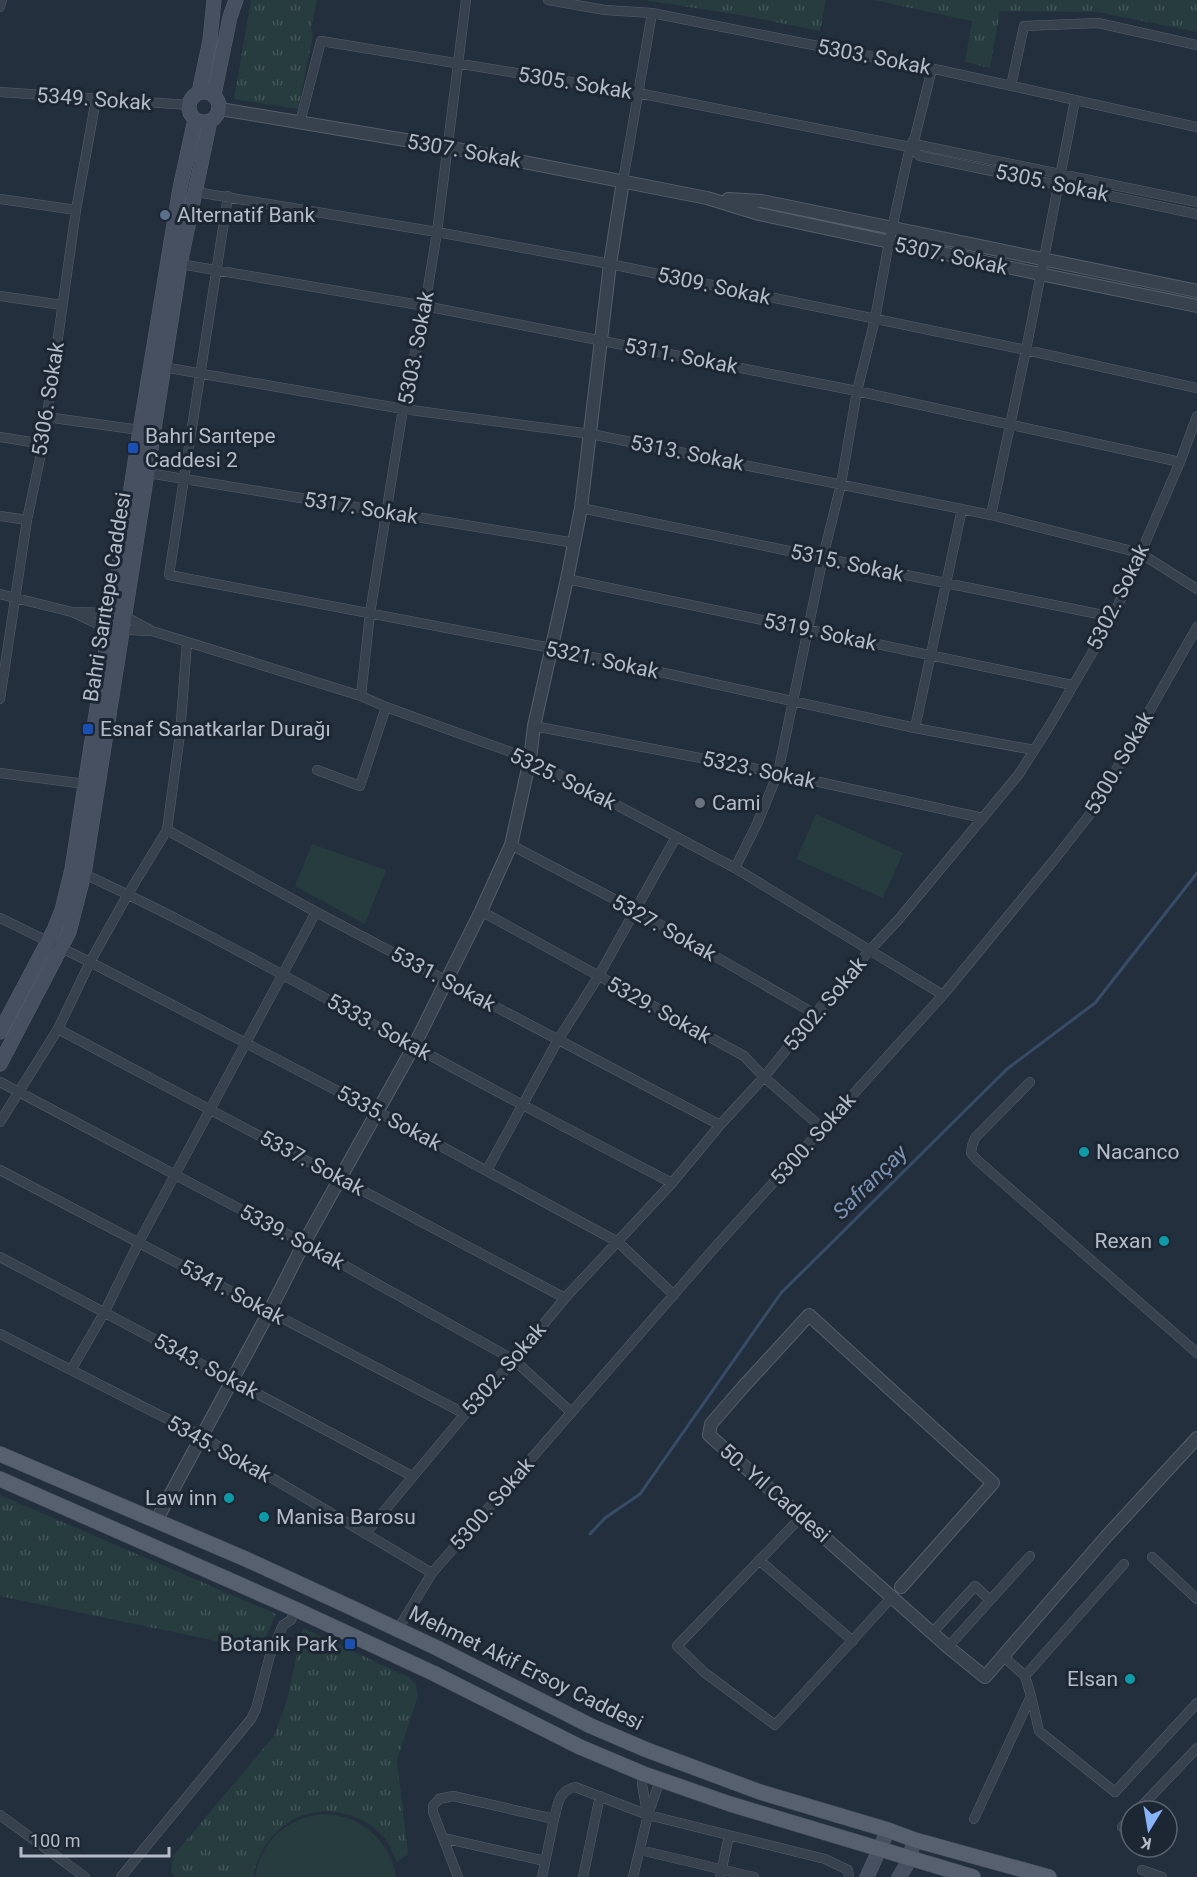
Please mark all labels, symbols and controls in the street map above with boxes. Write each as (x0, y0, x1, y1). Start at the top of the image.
street label: 5303. Sokak (815, 34, 933, 80)
street label: 5305. Sokak (516, 62, 634, 104)
street label: 5349. Sokak (36, 83, 153, 115)
street label: 5307. Sokak (405, 129, 523, 173)
street label: 5305. Sokak (993, 159, 1111, 207)
place label: Alternatif Bank (177, 203, 316, 227)
marker: Alternatif Bank (158, 208, 172, 222)
street label: 5307. Sokak (892, 232, 1010, 280)
street label: 5309. Sokak (655, 262, 773, 310)
street label: 5303. Sokak (393, 289, 439, 407)
street label: 5311. Sokak (622, 333, 740, 379)
street label: 5306. Sokak (27, 340, 69, 458)
place label: Bahri Sarıtepe Caddesi 2 (145, 424, 276, 472)
street label: 5313. Sokak (628, 430, 746, 476)
marker: Bahri Sarıtepe Caddesi 2 (126, 441, 140, 455)
street label: 5317. Sokak (302, 487, 420, 529)
street label: Bahri Sarıtepe Caddesi (79, 491, 135, 703)
street label: 5315. Sokak (788, 539, 906, 587)
street label: 5302. Sokak (1082, 540, 1154, 654)
street label: 5319. Sokak (761, 608, 879, 656)
street label: 5321. Sokak (543, 636, 661, 684)
street label: 5300. Sokak (1080, 707, 1158, 819)
place label: Esnaf Sanatkarlar Durağı (100, 717, 331, 741)
marker: Esnaf Sanatkarlar Durağı (81, 722, 95, 736)
street label: 5325. Sokak (506, 743, 620, 815)
street label: 5323. Sokak (700, 746, 818, 794)
place label: Cami (712, 791, 761, 815)
marker: Cami (693, 796, 707, 810)
street label: 5327. Sokak (608, 890, 720, 967)
street label: 5331. Sokak (387, 941, 500, 1017)
street label: 5302. Sokak (779, 952, 871, 1056)
street label: 5329. Sokak (603, 972, 715, 1049)
street label: 5333. Sokak (323, 989, 435, 1066)
street label: 5335. Sokak (333, 1080, 446, 1156)
street label: 5300. Sokak (766, 1088, 861, 1190)
street label: 5337. Sokak (256, 1125, 369, 1201)
water label: Safrançay (828, 1139, 913, 1224)
place label: Nacanco (1096, 1140, 1179, 1164)
marker: Nacanco (1077, 1145, 1091, 1159)
street label: 5339. Sokak (236, 1199, 349, 1275)
place label: Rexan (1094, 1229, 1152, 1253)
marker: Rexan (1157, 1234, 1171, 1248)
street label: 5341. Sokak (176, 1254, 289, 1330)
street label: 5302. Sokak (457, 1317, 551, 1420)
street label: 5343. Sokak (150, 1328, 263, 1404)
street label: 5345. Sokak (163, 1411, 275, 1488)
street label: 50. Yıl Caddesi (715, 1439, 835, 1547)
street label: 5300. Sokak (445, 1452, 539, 1555)
place label: Law inn (145, 1486, 217, 1510)
marker: Law inn (222, 1491, 236, 1505)
place label: Manisa Barosu (276, 1505, 416, 1529)
marker: Manisa Barosu (257, 1510, 271, 1524)
street label: Mehmet Akif Ersoy Caddesi (405, 1601, 647, 1735)
place label: Botanik Park (220, 1632, 338, 1656)
marker: Botanik Park (343, 1637, 357, 1651)
place label: Elsan (1067, 1667, 1118, 1691)
marker: Elsan (1123, 1672, 1137, 1686)
north arrow (1119, 1799, 1179, 1859)
scale bar (21, 1820, 170, 1858)
text: 100 m (30, 1830, 81, 1851)
text: K (1139, 1833, 1153, 1854)

